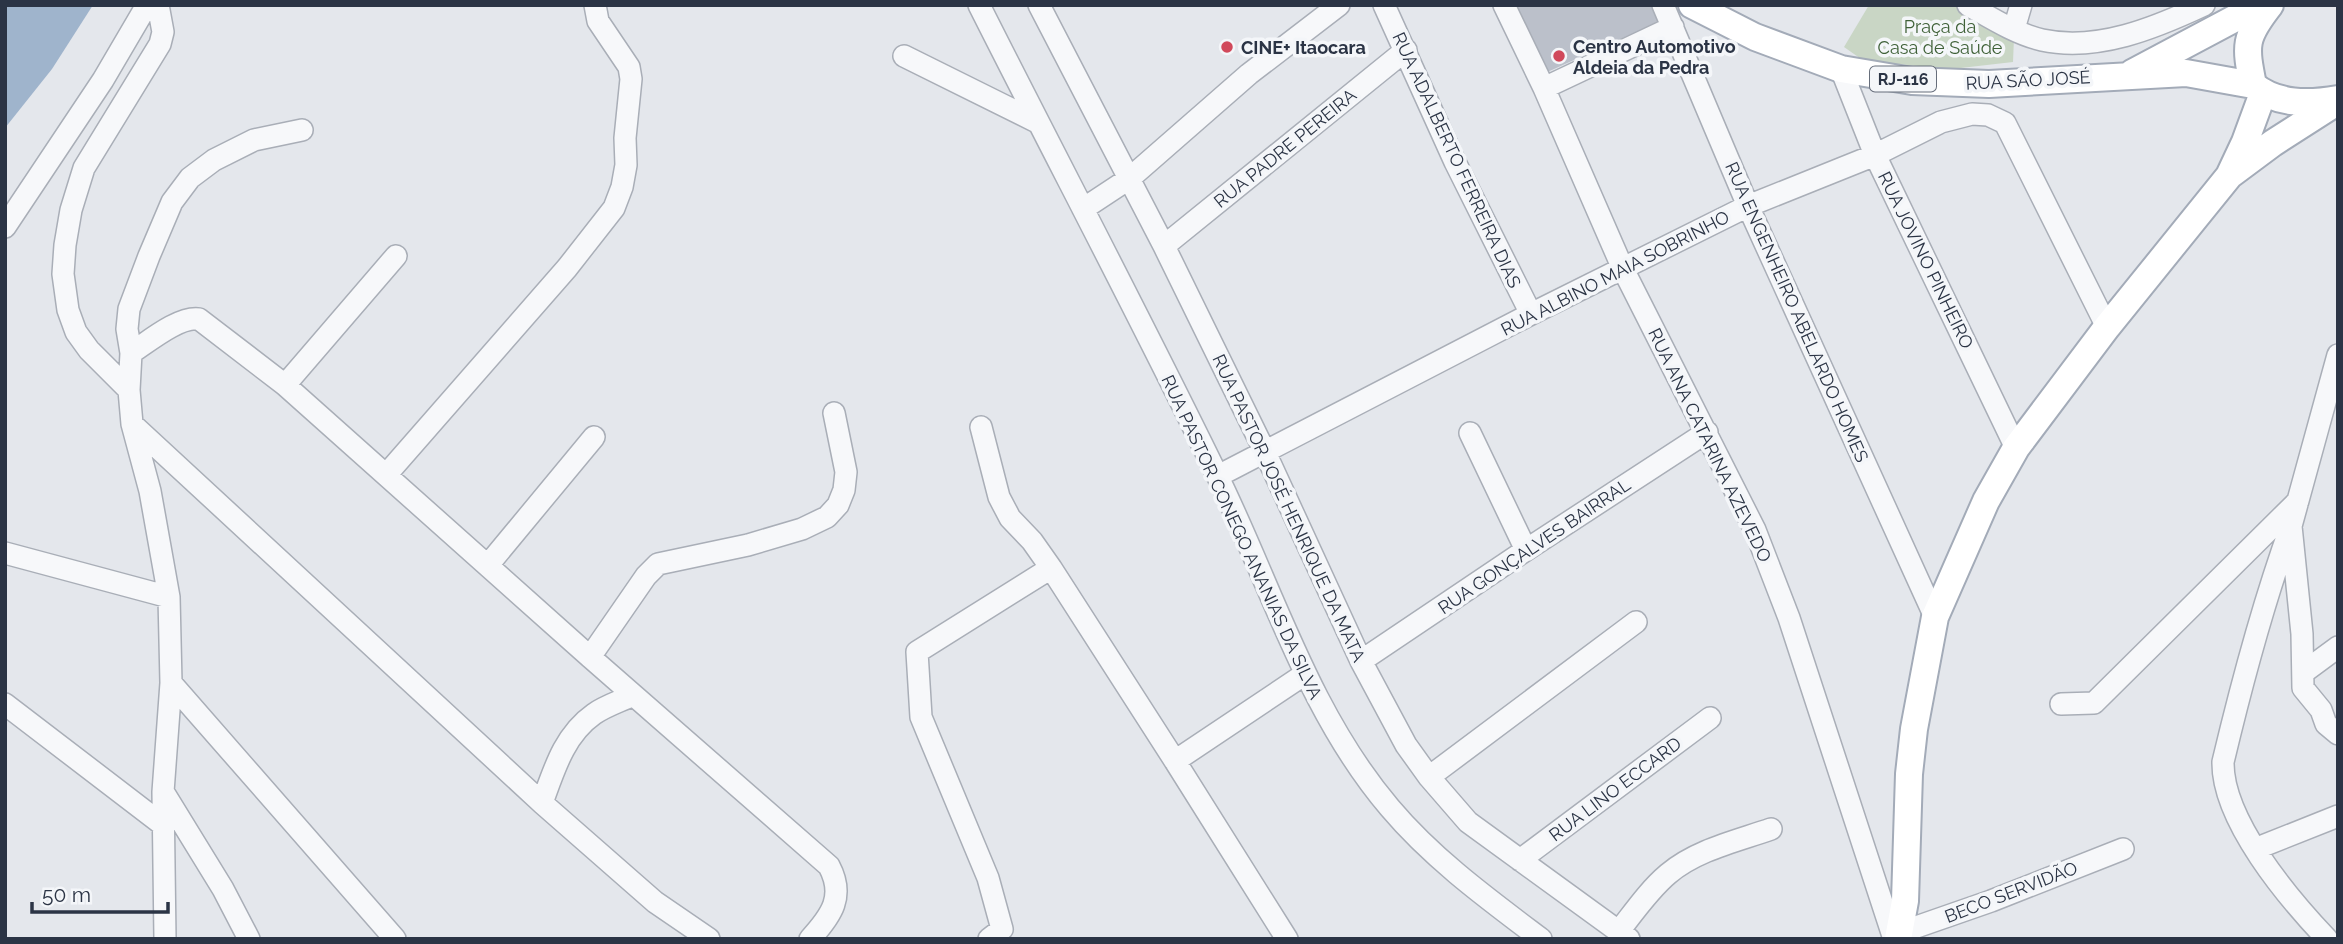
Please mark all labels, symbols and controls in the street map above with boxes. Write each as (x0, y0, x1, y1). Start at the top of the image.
park label: Praça da Casa de Saúde (1878, 16, 2003, 58)
street label: RUA ADALBERTO FERREIRA DIAS (1388, 29, 1526, 291)
place label: Centro Automotivo Aldeia da Pedra (1573, 36, 1736, 78)
place label: CINE+ Itaocara (1241, 37, 1366, 58)
marker: CINE+ Itaocara (1219, 39, 1235, 55)
marker: Centro Automotivo Aldeia da Pedra (1551, 48, 1567, 64)
street label: RUA SÃO JOSÉ (1965, 65, 2091, 94)
road number: RJ-116 (1870, 66, 1936, 92)
street label: RUA PADRE PEREIRA (1210, 84, 1360, 212)
street label: RUA ENGENHEIRO ABELARDO HOMES (1721, 159, 1873, 465)
street label: RUA JOVINO PINHEIRO (1874, 168, 1978, 352)
street label: RUA ALBINO MAIA SOBRINHO (1497, 206, 1733, 340)
street label: RUA ANA CATARINA AZEVEDO (1644, 325, 1776, 565)
street label: RUA PASTOR JOSÉ HENRIQUE DA MATA (1208, 350, 1371, 665)
street label: RUA PASTOR CONEGO ANANIAS DA SILVA (1157, 371, 1327, 703)
street label: RUA GONÇALVES BAIRRAL (1434, 473, 1635, 618)
street label: RUA LINO ECCARD (1545, 732, 1685, 845)
street label: BECO SERVIDÃO (1942, 857, 2080, 927)
scale bar (32, 870, 168, 914)
text: 50 m (42, 882, 91, 907)

